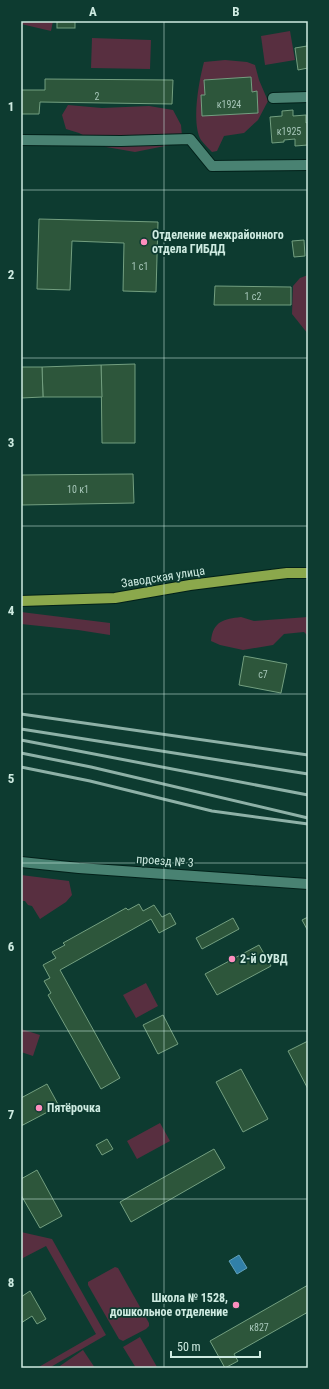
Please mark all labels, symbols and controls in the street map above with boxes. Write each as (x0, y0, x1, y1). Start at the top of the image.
text: A (89, 4, 97, 19)
text: B (232, 4, 240, 19)
house number: 2 (95, 91, 100, 102)
text: 1 (8, 99, 14, 114)
house number: к1924 (217, 99, 241, 110)
house number: к1925 (277, 126, 301, 137)
place label: Отделение межрайонного отдела ГИБДД (152, 228, 284, 256)
marker: Отделение межрайонного отдела ГИБДД (139, 237, 149, 247)
house number: 1 с1 (132, 261, 148, 272)
text: 2 (8, 267, 15, 282)
house number: 1 с2 (245, 291, 261, 302)
text: 3 (8, 435, 14, 450)
house number: 10 к1 (67, 484, 89, 495)
street label: Заводская улица (120, 563, 206, 591)
text: 4 (8, 603, 15, 618)
house number: с7 (258, 669, 268, 680)
text: 5 (8, 771, 15, 786)
street label: проезд № 3 (136, 852, 194, 870)
text: 6 (8, 939, 15, 954)
place label: 2-й ОУВД (240, 952, 288, 966)
marker: 2-й ОУВД (227, 954, 237, 964)
place label: Пятёрочка (47, 1101, 101, 1115)
marker: Пятёрочка (34, 1103, 44, 1113)
text: 7 (8, 1107, 15, 1122)
text: 8 (8, 1275, 14, 1290)
place label: Школа № 1528, дошкольное отделение (110, 1291, 228, 1319)
marker: Школа № 1528, дошкольное отделение (231, 1300, 241, 1310)
house number: к827 (249, 1322, 269, 1333)
scale bar (171, 1333, 260, 1359)
text: 50 m (177, 1340, 201, 1354)

